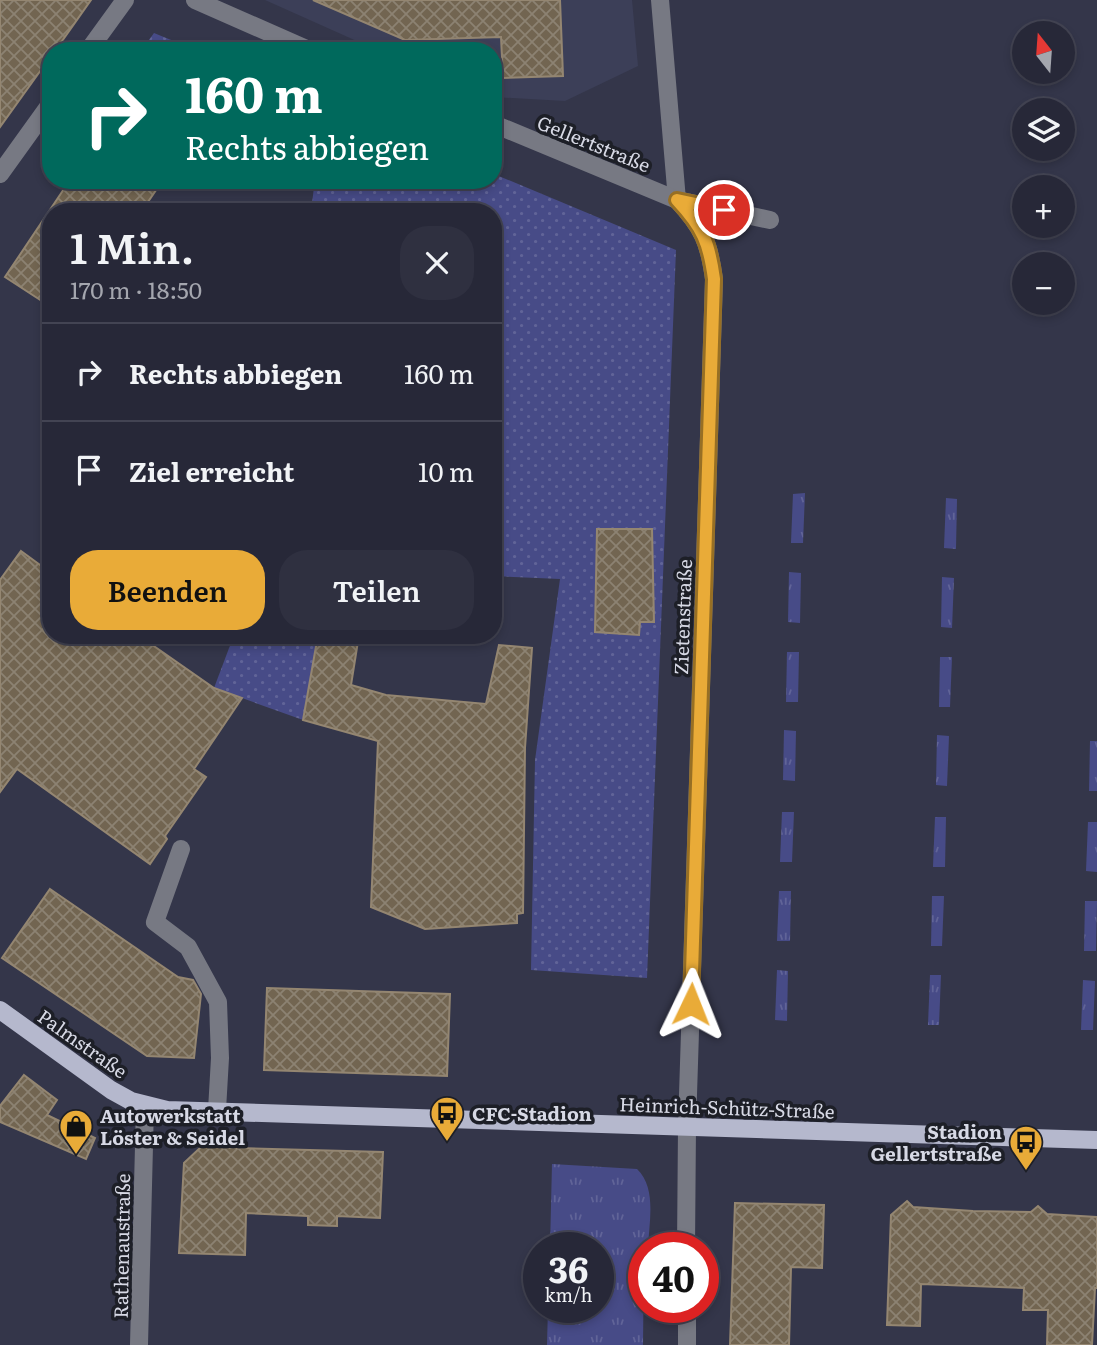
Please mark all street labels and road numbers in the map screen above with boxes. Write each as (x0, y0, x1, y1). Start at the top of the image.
street label: Gellertstraße (533, 108, 655, 178)
street label: Zietenstraße (666, 559, 698, 675)
street label: Palmstraße (32, 1002, 134, 1084)
street label: Heinrich-Schütz-Straße (619, 1089, 835, 1125)
street label: Rathenaustraße (106, 1173, 136, 1319)

